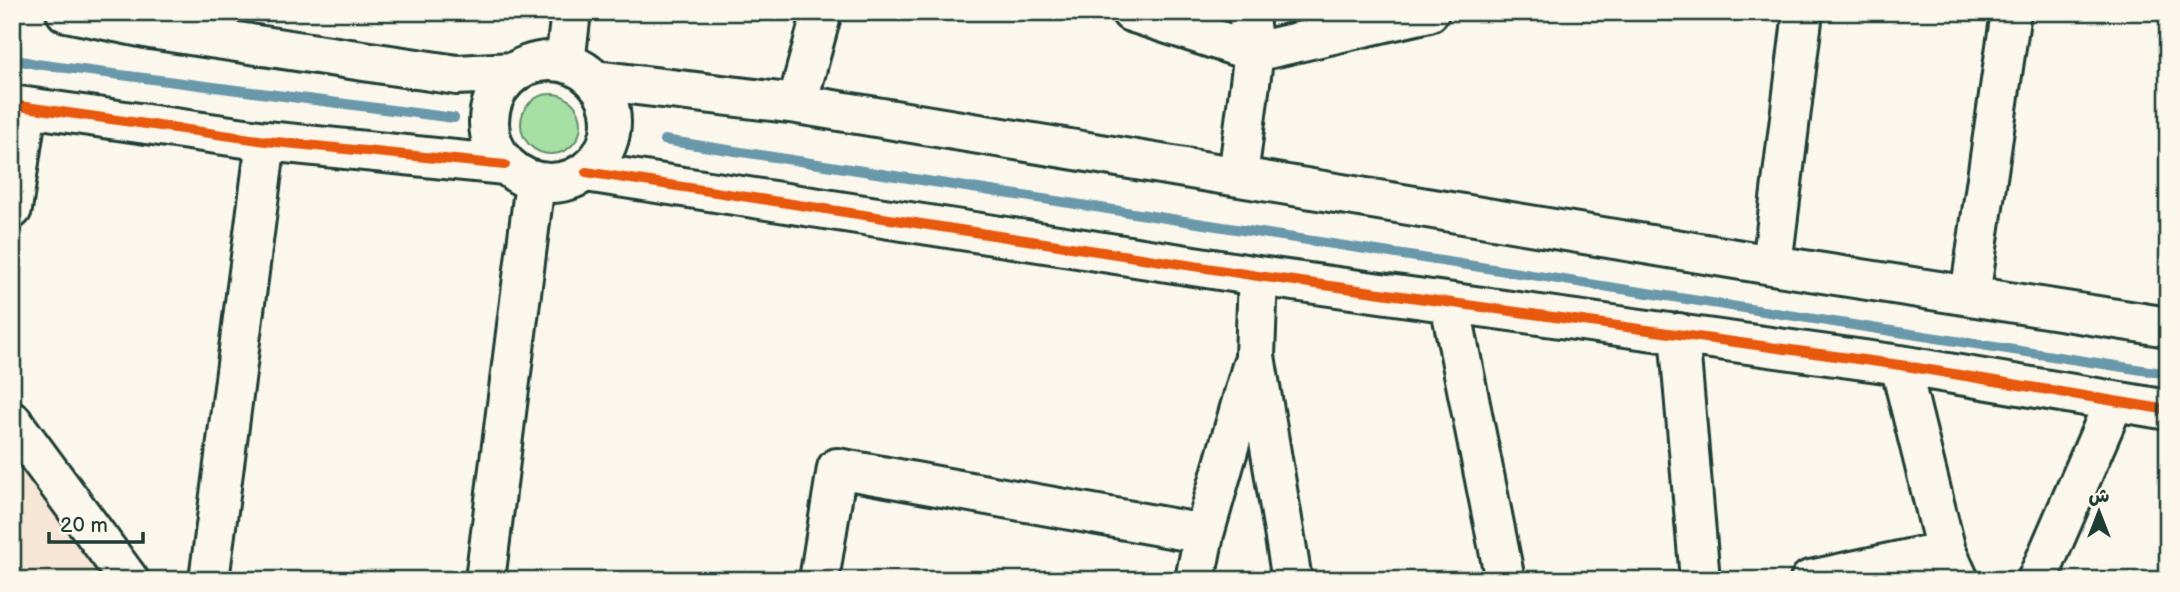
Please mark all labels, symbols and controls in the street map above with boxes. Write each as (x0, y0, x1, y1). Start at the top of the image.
north arrow (2064, 476, 2134, 546)
text: ش (2089, 485, 2110, 508)
scale bar (49, 501, 144, 545)
text: 20 m (60, 513, 108, 538)

